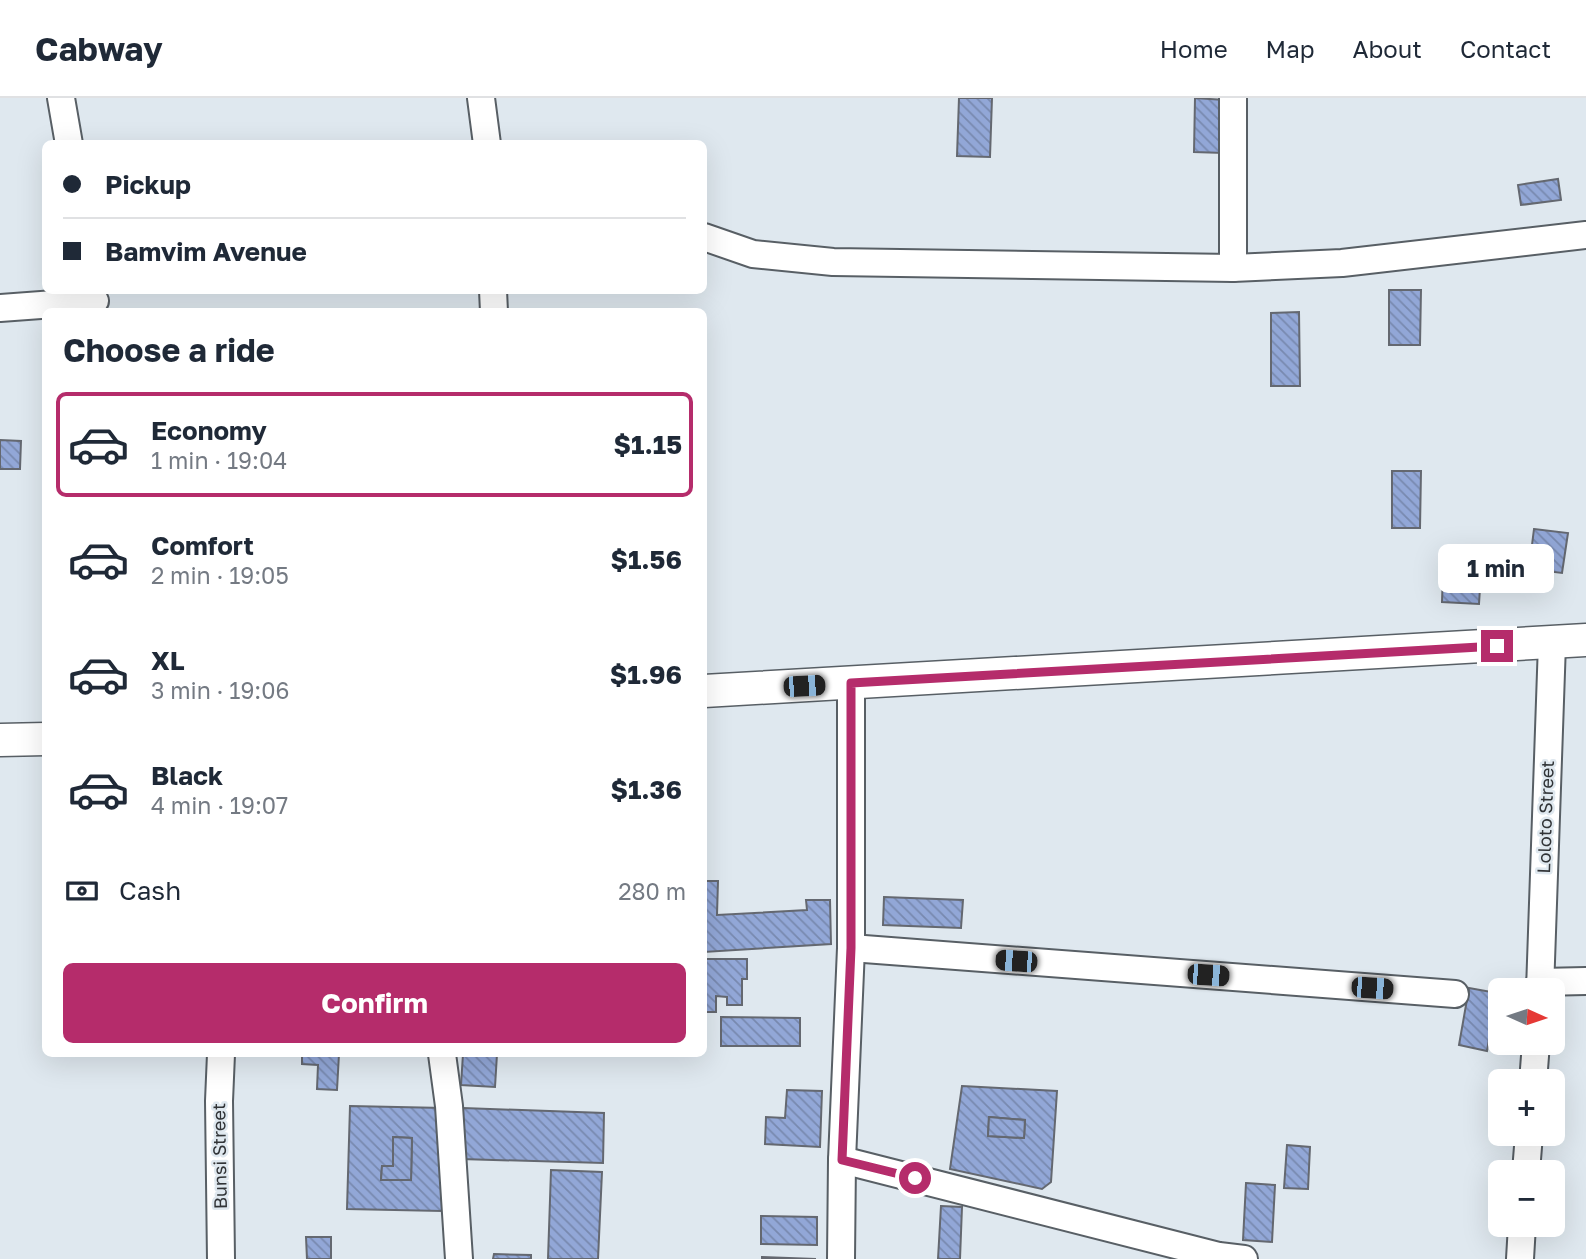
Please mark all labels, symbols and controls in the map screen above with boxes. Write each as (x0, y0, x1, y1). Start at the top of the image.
text: Cabway (35, 29, 163, 68)
text: Home (1160, 34, 1228, 63)
text: Map (1266, 34, 1315, 63)
text: About (1353, 34, 1422, 63)
text: Contact (1460, 34, 1551, 63)
text: Pickup (105, 169, 191, 200)
text: Bamvim Avenue (105, 236, 307, 267)
text: Choose a ride (63, 331, 275, 369)
icon: car (67, 413, 130, 476)
text: Economy (151, 415, 267, 446)
text: $1.15 (614, 429, 682, 460)
text: 1 min · 19:04 (151, 446, 287, 474)
icon: car (67, 528, 130, 591)
text: Comfort (151, 530, 254, 561)
text: $1.56 (610, 544, 682, 575)
callout: 1 min (1439, 545, 1555, 594)
text: 1 min (1467, 554, 1525, 582)
text: 2 min · 19:05 (151, 561, 289, 589)
route end (1481, 630, 1513, 662)
icon: car (67, 643, 130, 706)
text: XL (151, 645, 185, 676)
text: $1.96 (610, 659, 682, 690)
car (783, 674, 826, 698)
text: 3 min · 19:06 (151, 676, 289, 704)
icon: car (67, 758, 130, 821)
text: Black (151, 760, 223, 791)
street label: Loloto Street (1532, 760, 1558, 874)
text: $1.36 (610, 774, 682, 805)
text: 4 min · 19:07 (151, 791, 288, 819)
icon: cash (63, 872, 101, 910)
text: Cash (119, 875, 181, 906)
text: 280 m (618, 877, 686, 905)
car (995, 949, 1038, 973)
button: Confirm (63, 963, 686, 1043)
car (1187, 963, 1230, 987)
car (1351, 976, 1394, 1000)
north arrow (1488, 978, 1564, 1055)
map controls (1488, 978, 1565, 1237)
button: + (1488, 1069, 1565, 1146)
street label: Bunsi Street (207, 1103, 231, 1209)
button: − (1488, 1160, 1565, 1237)
route start (899, 1162, 931, 1194)

